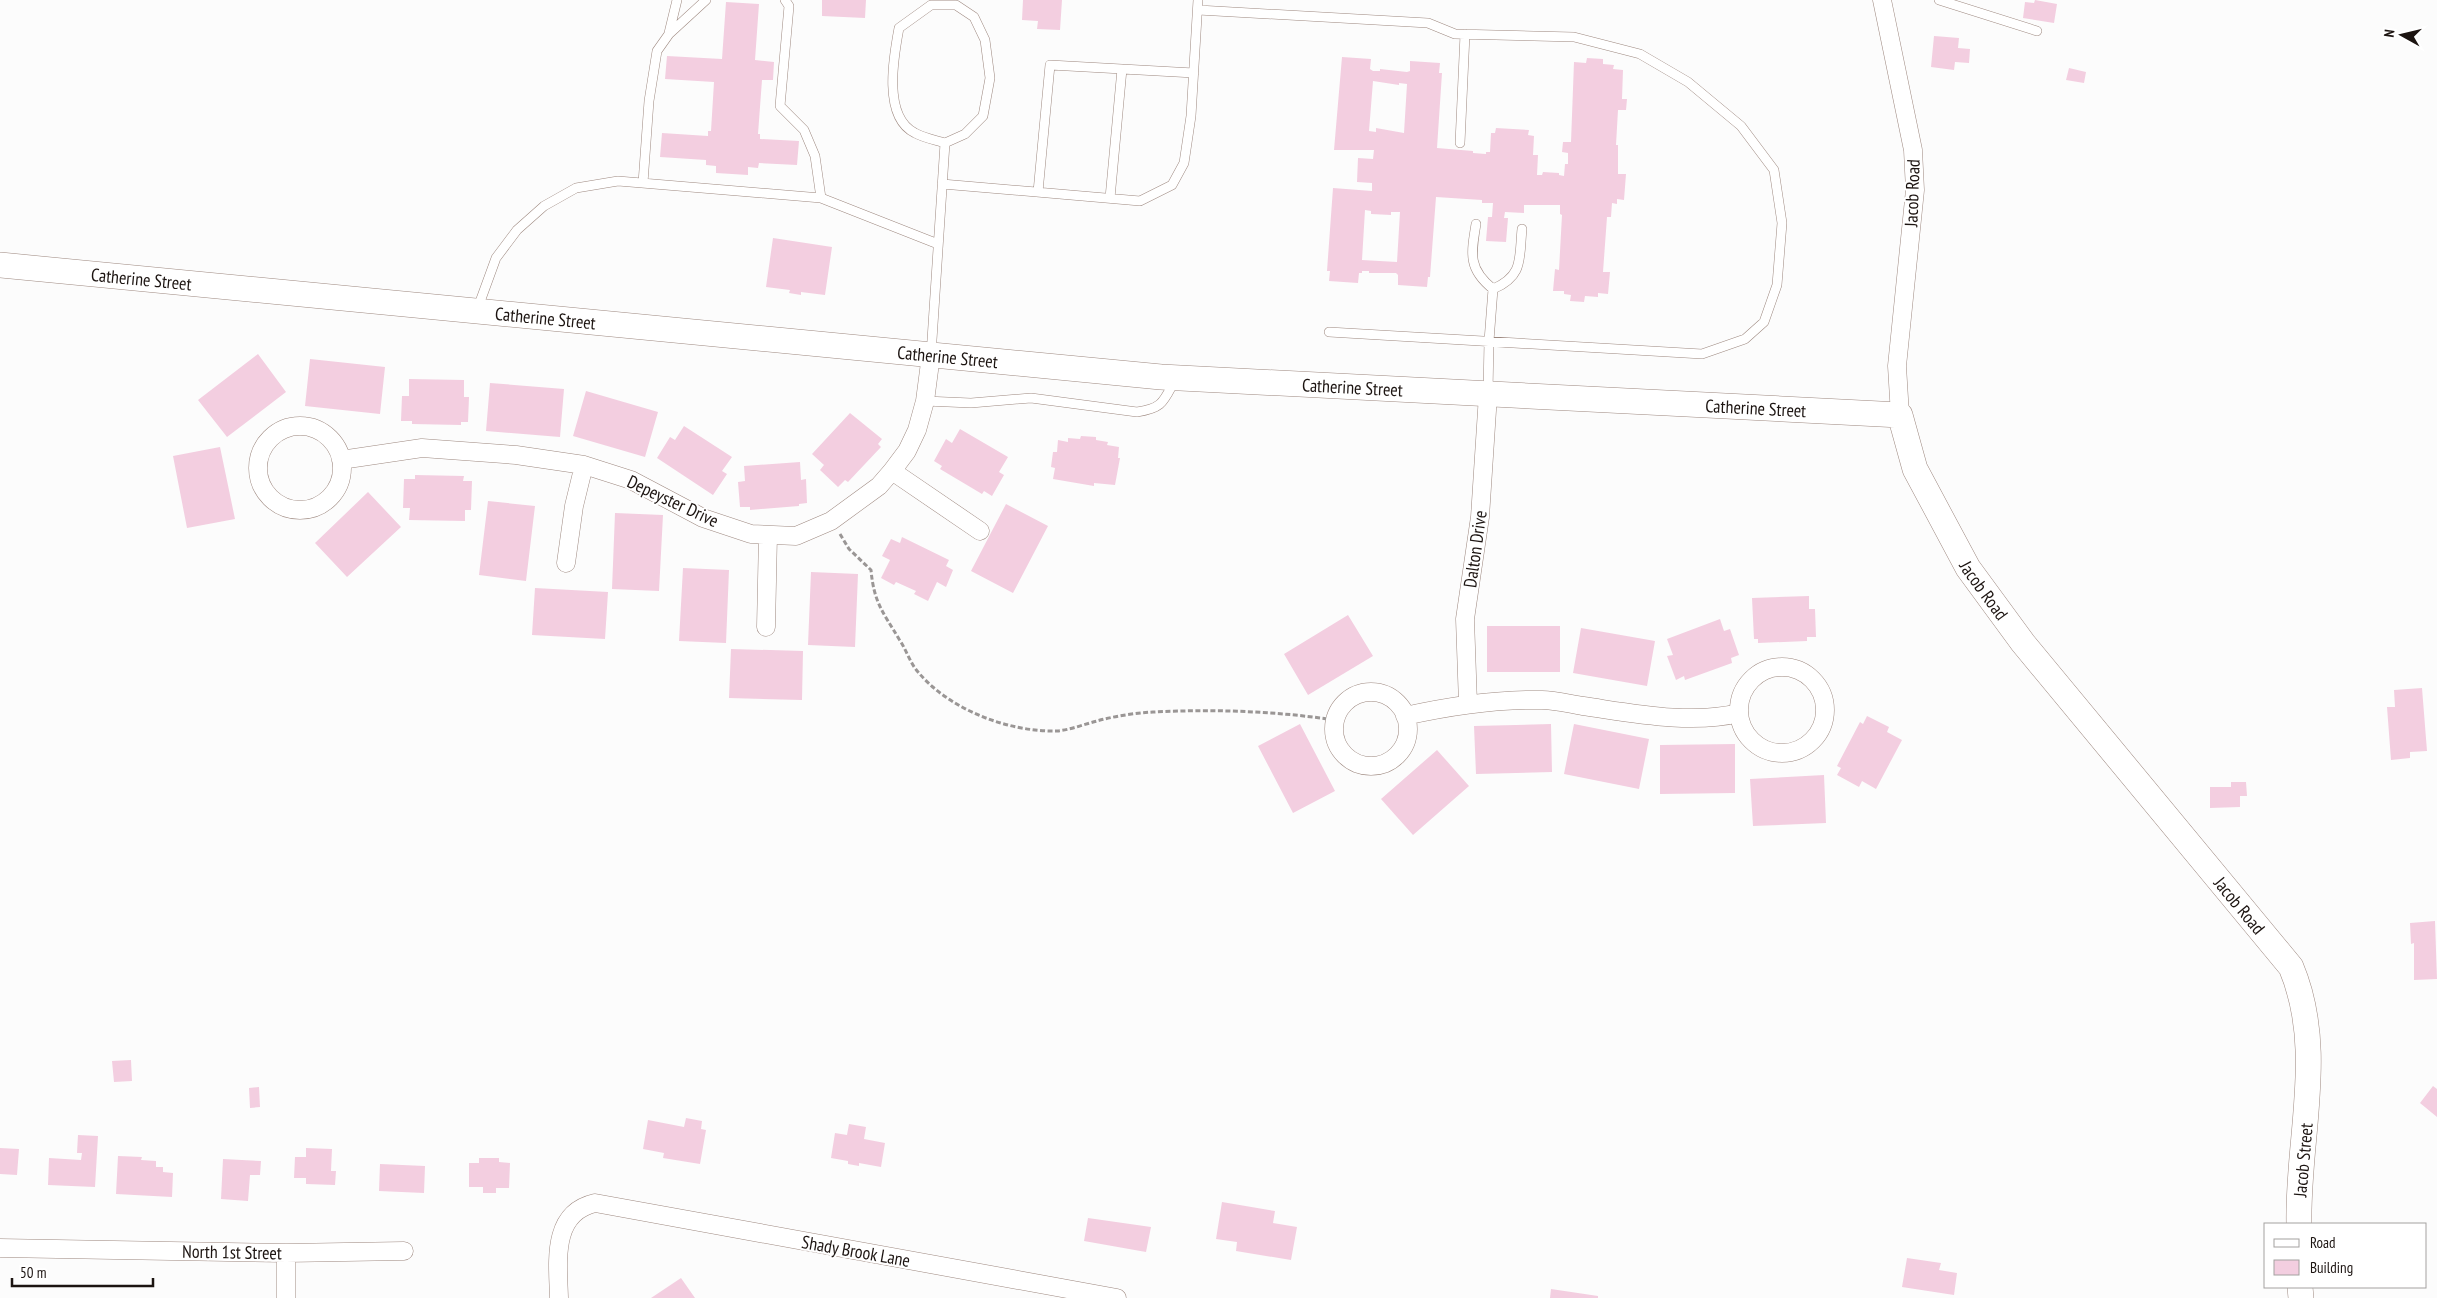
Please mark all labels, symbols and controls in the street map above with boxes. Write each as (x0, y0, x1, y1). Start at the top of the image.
north arrow (2377, 10, 2427, 60)
text: N (2380, 28, 2399, 38)
street label: Jacob Road (1899, 159, 1925, 228)
street label: Catherine Street (90, 262, 193, 295)
street label: Catherine Street (494, 301, 597, 334)
street label: Catherine Street (896, 340, 999, 373)
street label: Catherine Street (1301, 373, 1403, 401)
street label: Catherine Street (1705, 394, 1807, 422)
street label: Depeyster Drive (624, 470, 722, 532)
street label: Dalton Drive (1458, 509, 1492, 589)
street label: Jacob Road (1954, 556, 2013, 624)
street label: Jacob Road (2209, 871, 2270, 939)
street label: Jacob Street (2288, 1122, 2318, 1199)
legend (2264, 1223, 2427, 1288)
street label: Shady Brook Lane (800, 1230, 912, 1272)
text: Road (2310, 1233, 2336, 1252)
street label: North 1st Street (182, 1240, 282, 1264)
scale bar (12, 1256, 154, 1288)
text: Building (2310, 1258, 2353, 1277)
text: 50 m (20, 1263, 46, 1282)

